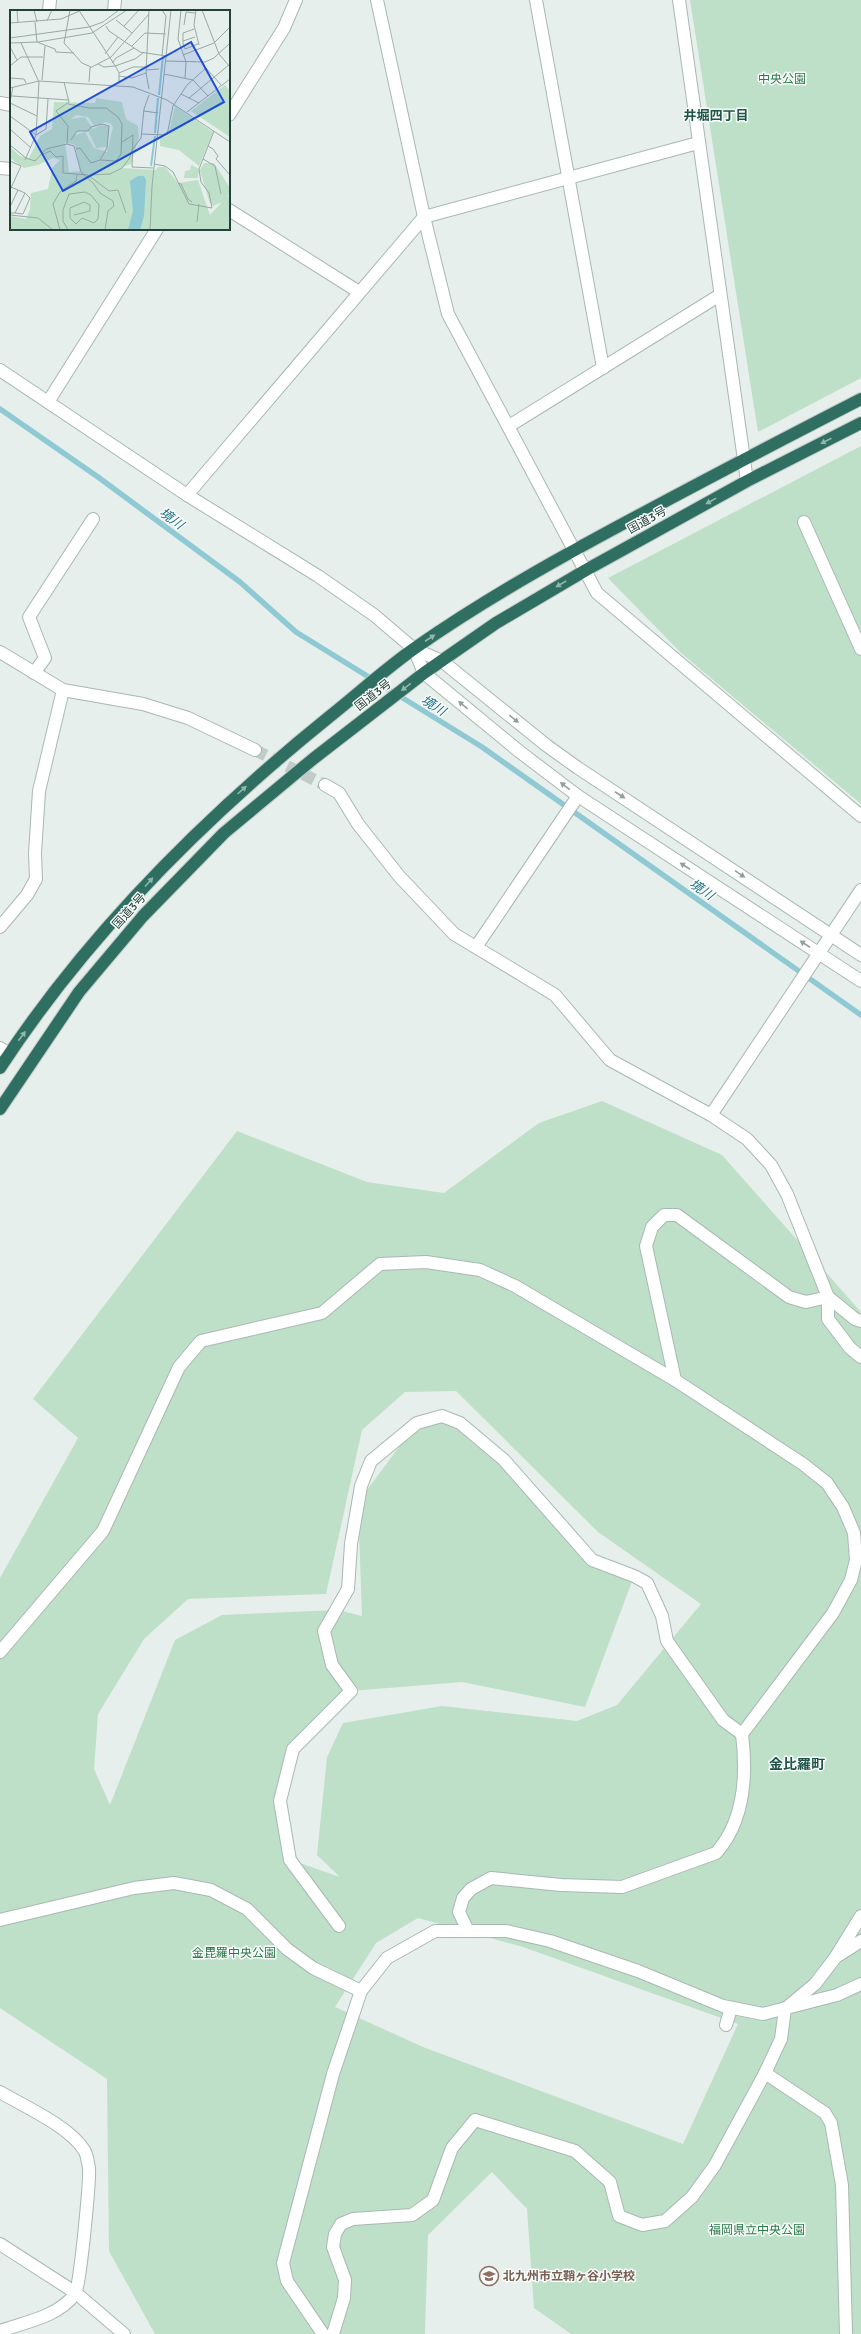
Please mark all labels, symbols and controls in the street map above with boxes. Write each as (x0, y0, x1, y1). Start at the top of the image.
inset map (10, 10, 230, 230)
park label: 中央公園 (758, 72, 806, 87)
district label: 井堀四丁目 (683, 108, 749, 124)
one-way arrow (820, 437, 832, 444)
one-way arrow (705, 497, 717, 504)
street label: 国道3号 (625, 504, 669, 537)
water label: 境川 (156, 505, 188, 534)
one-way arrow (555, 581, 567, 588)
one-way arrow (424, 635, 436, 642)
street label: 国道3号 (352, 676, 395, 714)
one-way arrow (401, 683, 411, 691)
water label: 境川 (418, 692, 450, 721)
one-way arrow (458, 700, 468, 709)
one-way arrow (508, 715, 519, 724)
one-way arrow (559, 782, 570, 790)
one-way arrow (236, 786, 247, 795)
one-way arrow (614, 791, 625, 798)
one-way arrow (679, 862, 690, 869)
one-way arrow (735, 870, 745, 878)
water label: 境川 (686, 876, 718, 905)
one-way arrow (144, 877, 153, 886)
street label: 国道3号 (110, 891, 149, 932)
one-way arrow (799, 941, 811, 948)
one-way arrow (18, 1031, 27, 1042)
district label: 金比羅町 (769, 1756, 825, 1773)
park label: 金毘羅中央公園 (192, 1946, 276, 1961)
park label: 福岡県立中央公園 (709, 2223, 805, 2238)
school or university icon: 北九州市立鞘ヶ谷小学校 (478, 2265, 500, 2287)
place label: 北九州市立鞘ヶ谷小学校 (503, 2269, 635, 2284)

